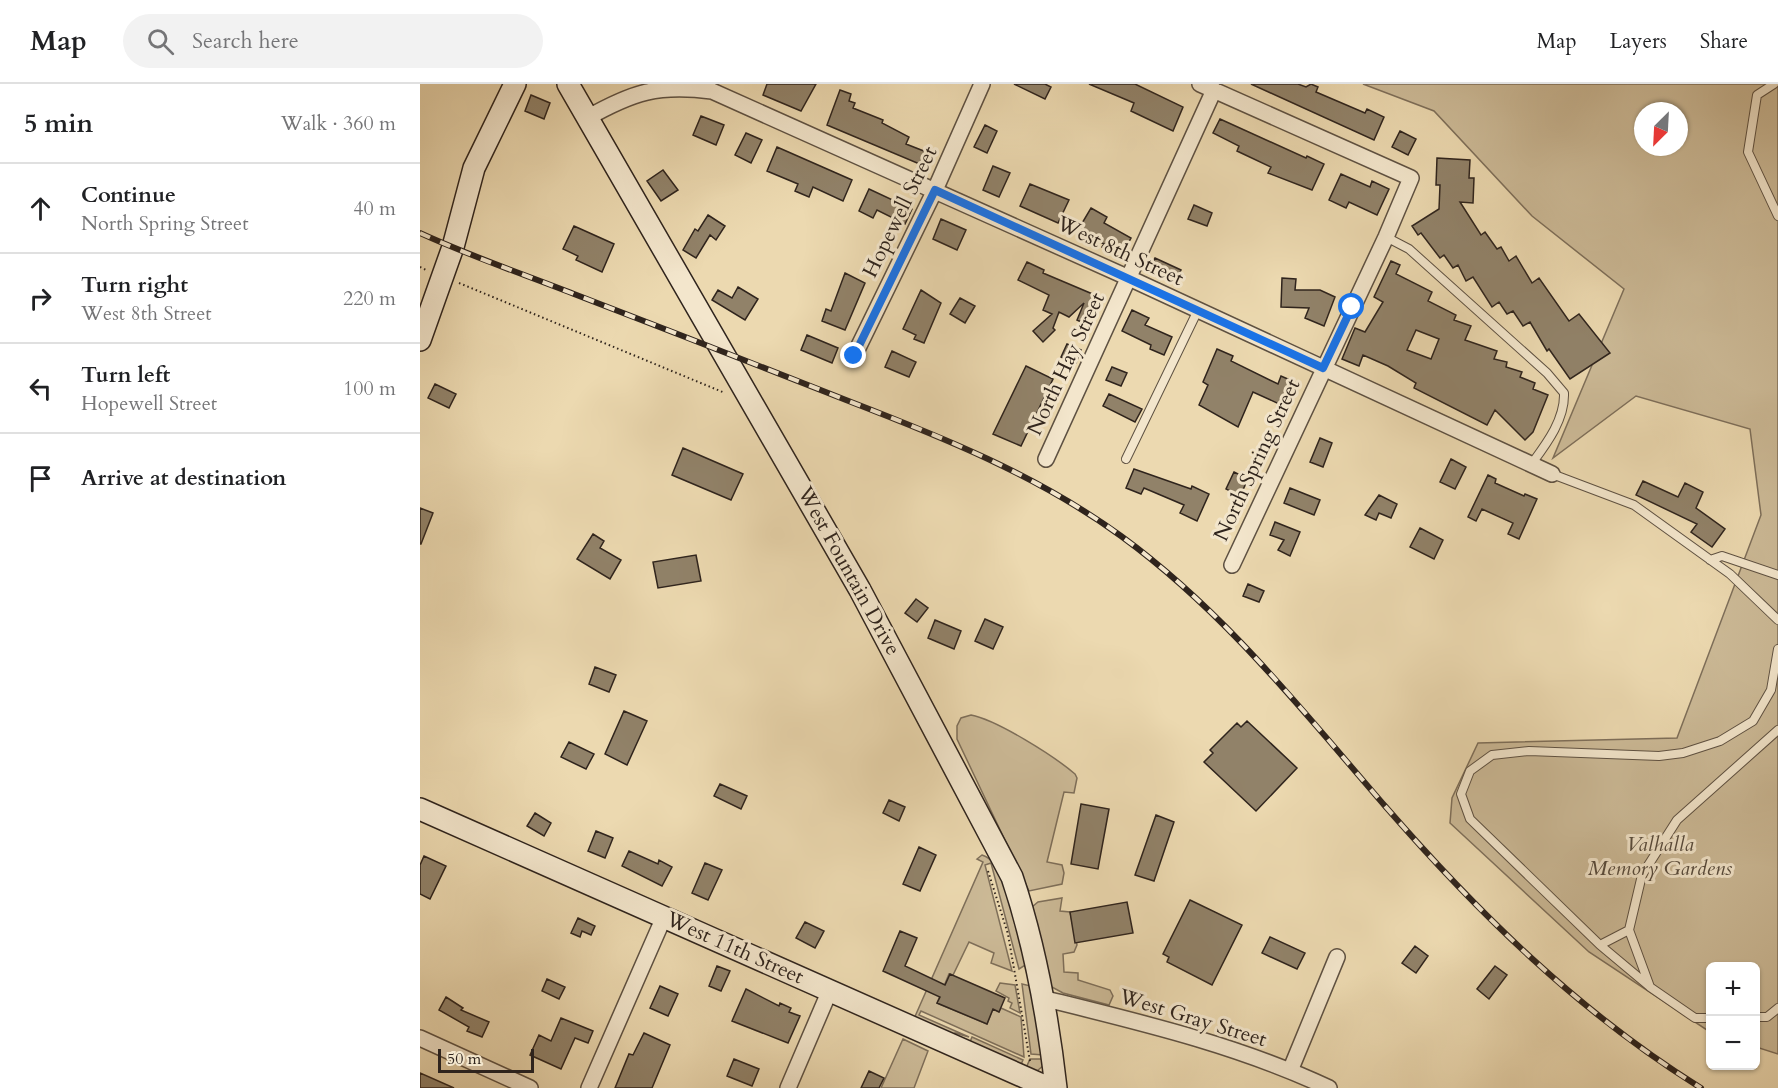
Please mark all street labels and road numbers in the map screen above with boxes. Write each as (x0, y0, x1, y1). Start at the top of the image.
street label: Hopewell Street (856, 141, 944, 283)
street label: West 8th Street (1051, 208, 1189, 293)
street label: North Hay Street (1020, 287, 1112, 440)
street label: North Spring Street (1207, 374, 1307, 546)
street label: West Fountain Drive (790, 481, 907, 661)
street label: West 11th Street (661, 904, 809, 991)
street label: West Gray Street (1115, 982, 1271, 1054)

